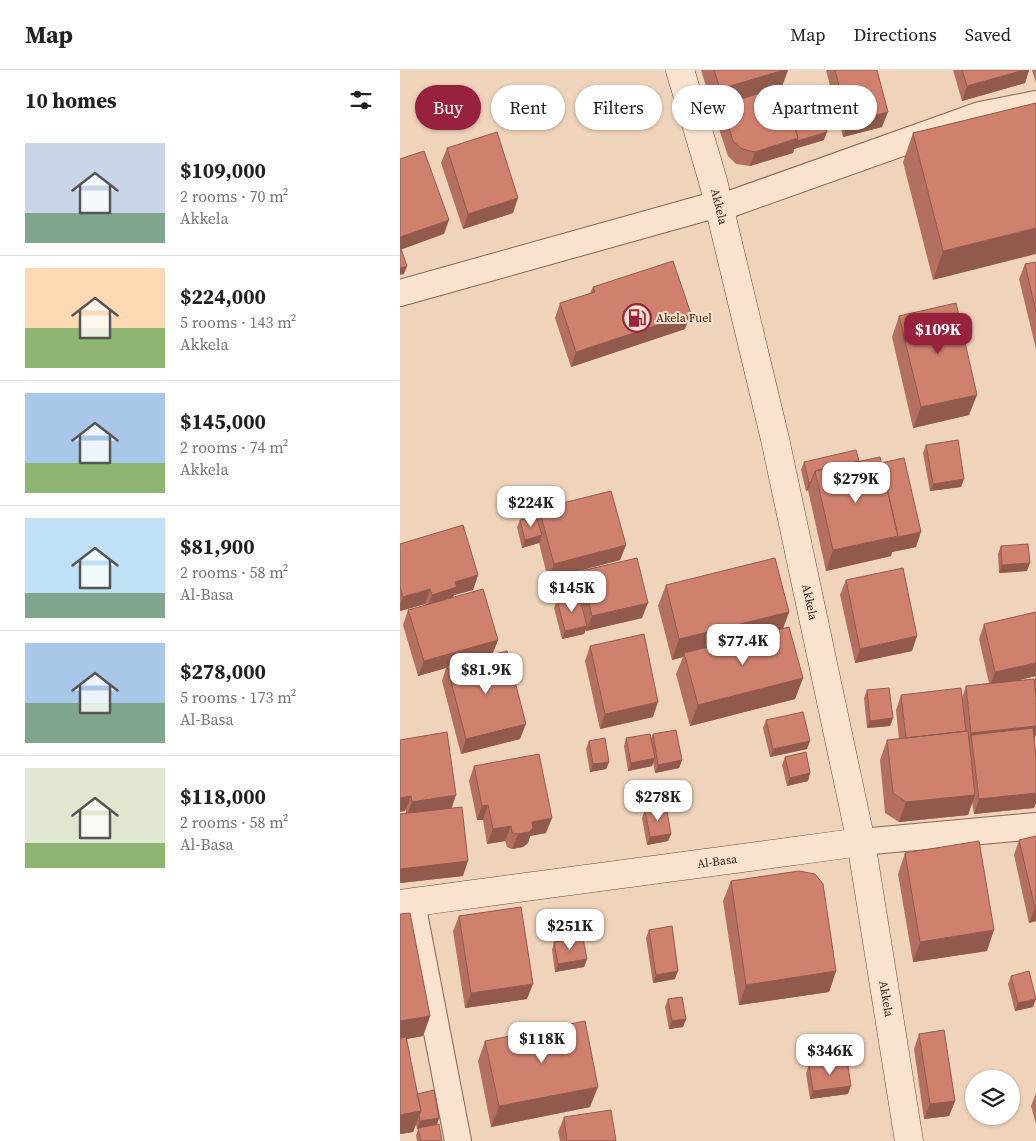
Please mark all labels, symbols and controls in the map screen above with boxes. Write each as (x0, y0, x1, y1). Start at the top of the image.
text: Map (25, 18, 73, 51)
text: Map (790, 22, 826, 47)
text: Directions (854, 22, 937, 47)
text: Saved (965, 22, 1011, 47)
chip: Buy (415, 85, 481, 130)
chip: Rent (491, 85, 565, 130)
chip: Filters (575, 85, 662, 130)
chip: New (672, 85, 744, 130)
chip: Apartment (754, 85, 877, 130)
text: 10 homes (25, 86, 117, 115)
icon: filters (347, 86, 375, 114)
text: $109,000 (180, 156, 266, 185)
icon: home (65, 163, 125, 223)
text: 2 rooms · 70 m² (180, 185, 288, 207)
street label: Akkela (707, 187, 731, 227)
text: Akkela (180, 207, 229, 229)
text: $224,000 (180, 282, 266, 311)
icon: home (65, 288, 125, 348)
fuel station icon: Akela Fuel (622, 303, 652, 333)
place label: Akela Fuel (656, 310, 712, 326)
text: 5 rooms · 143 m² (180, 311, 296, 333)
pin: $109K (903, 312, 973, 355)
text: $109K (915, 318, 961, 340)
text: Akkela (180, 333, 229, 355)
text: $145,000 (180, 407, 266, 436)
icon: home (65, 413, 125, 473)
text: 2 rooms · 74 m² (180, 436, 288, 458)
text: Akkela (180, 458, 229, 480)
pin: $279K (821, 462, 891, 504)
text: $279K (833, 467, 879, 489)
pin: $224K (496, 486, 566, 528)
text: $224K (508, 491, 554, 513)
text: $81,900 (180, 532, 255, 561)
icon: home (65, 538, 125, 598)
text: 2 rooms · 58 m² (180, 561, 288, 583)
pin: $145K (537, 570, 607, 613)
text: $145K (549, 576, 595, 598)
text: Al-Basa (180, 583, 234, 605)
street label: Akkela (798, 583, 822, 623)
pin: $77.4K (702, 624, 784, 666)
text: $77.4K (718, 629, 768, 651)
pin: $81.9K (445, 652, 527, 695)
text: $278,000 (180, 657, 266, 686)
text: $81.9K (461, 658, 511, 680)
icon: home (65, 663, 125, 723)
text: 5 rooms · 173 m² (180, 686, 296, 708)
text: Al-Basa (180, 708, 234, 730)
pin: $278K (623, 780, 693, 822)
text: $118,000 (180, 782, 266, 811)
text: $278K (635, 785, 681, 807)
icon: home (65, 788, 125, 848)
text: 2 rooms · 58 m² (180, 811, 288, 833)
text: Al-Basa (180, 833, 234, 855)
street label: Al-Basa (696, 851, 739, 872)
pin: $251K (535, 908, 605, 951)
text: $251K (547, 914, 593, 936)
street label: Akkela (875, 980, 897, 1019)
pin: $118K (507, 1022, 577, 1064)
text: $118K (519, 1027, 565, 1049)
pin: $346K (795, 1034, 865, 1076)
text: $346K (807, 1039, 853, 1061)
map controls (965, 1070, 1020, 1125)
button: layers (965, 1070, 1020, 1125)

